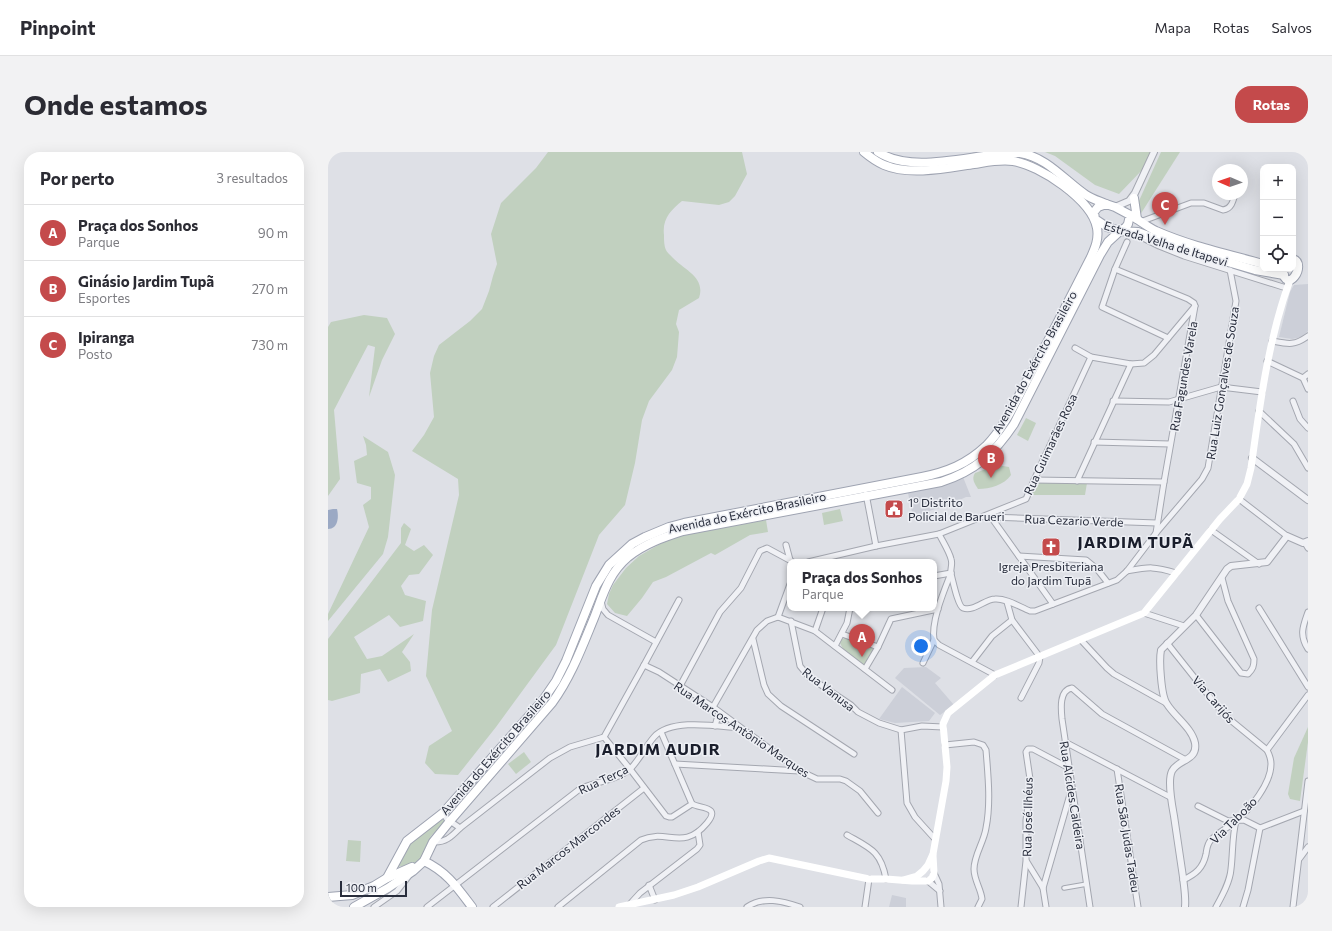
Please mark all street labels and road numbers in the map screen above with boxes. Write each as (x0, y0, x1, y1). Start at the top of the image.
street label: Estrada Velha de Itapevi (1102, 217, 1230, 269)
street label: Avenida do Exército Brasileiro (989, 288, 1079, 436)
street label: Rua Luiz Gonçalves de Souza (1203, 305, 1241, 461)
street label: Rua Fagundes Varela (1166, 320, 1200, 432)
street label: Rua Guimarães Rosa (1020, 391, 1080, 497)
street label: Avenida do Exército Brasileiro (667, 488, 827, 536)
street label: Rua Cezario Verde (1024, 511, 1124, 529)
street label: Rua Vanusa (800, 664, 858, 714)
street label: Via Carijós (1190, 673, 1238, 725)
street label: Rua Marcos Antônio Marques (672, 678, 812, 780)
street label: Avenida do Exército Brasileiro (437, 687, 553, 817)
street label: Rua Alcides Caldeira (1058, 740, 1088, 850)
street label: Rua Terça (576, 761, 630, 797)
street label: Rua José Ilhéus (1019, 777, 1036, 857)
street label: Rua São Judas Tadeu (1111, 783, 1144, 894)
street label: Via Taboão (1207, 794, 1259, 846)
street label: Rua Marcos Marcondes (514, 802, 622, 892)

